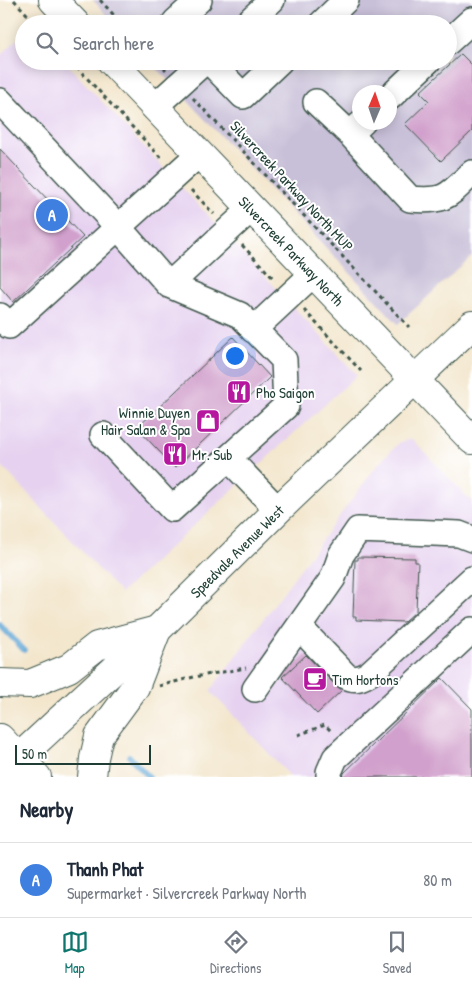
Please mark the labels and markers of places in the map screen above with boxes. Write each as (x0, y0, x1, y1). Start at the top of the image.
pin: A (36, 196, 68, 234)
restaurant icon: Pho Saigon (226, 379, 252, 405)
place label: Pho Saigon (256, 382, 315, 403)
place label: Winnie Duyen Hair Salan & Spa (101, 402, 190, 440)
shop icon: Winnie Duyen Hair Salan & Spa (195, 408, 221, 434)
restaurant icon: Mr. Sub (162, 441, 188, 467)
place label: Mr. Sub (192, 444, 232, 465)
cafe icon: Tim Hortons (302, 666, 328, 692)
place label: Tim Hortons (332, 669, 399, 690)

